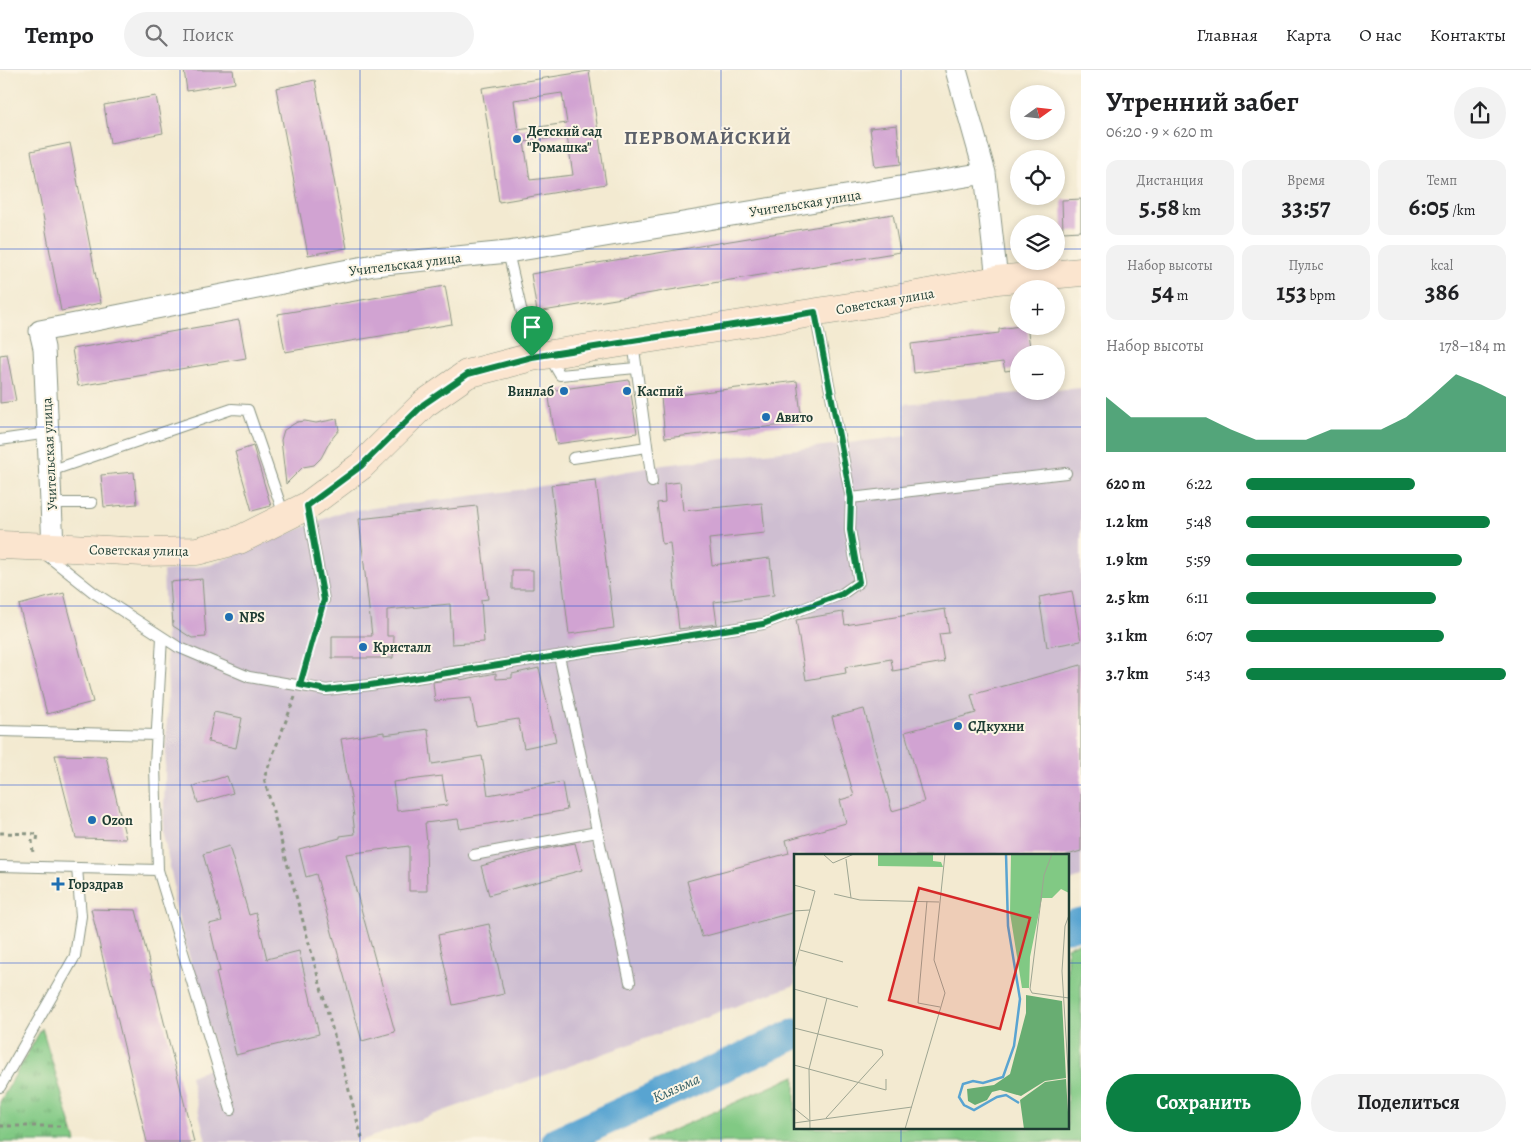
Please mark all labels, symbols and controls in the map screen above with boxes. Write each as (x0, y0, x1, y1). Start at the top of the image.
search box (124, 12, 474, 57)
text: Tempo (25, 19, 94, 51)
icon: search (142, 21, 170, 49)
text: Поиск (182, 22, 234, 48)
text: Главная (1197, 23, 1258, 47)
text: Карта (1286, 23, 1331, 47)
text: О нас (1359, 23, 1402, 47)
text: Контакты (1430, 23, 1506, 47)
text: Утренний забег (1106, 83, 1299, 121)
north arrow (1010, 85, 1065, 140)
map controls (1010, 85, 1065, 400)
button: share (1454, 87, 1506, 139)
text: 06:20 · 9 × 620 m (1106, 121, 1213, 143)
place label: Детский сад "Ромашка" (527, 122, 602, 157)
district label: ПЕРВОМАЙСКИЙ (624, 125, 792, 151)
marker: Детский сад "Ромашка" (511, 133, 523, 145)
button: locate (1010, 150, 1065, 205)
text: Дистанция (1137, 171, 1203, 190)
text: Время (1287, 171, 1325, 190)
text: Темп (1427, 171, 1457, 190)
street label: Учительская улица (748, 185, 863, 222)
text: 5.58 (1139, 190, 1179, 224)
text: 33:57 (1282, 190, 1330, 224)
text: 6:05 (1409, 190, 1449, 224)
text: km (1179, 201, 1201, 220)
text: /km (1449, 201, 1475, 220)
button: layers (1010, 215, 1065, 270)
street label: Учительская улица (348, 248, 463, 281)
text: Набор высоты (1127, 256, 1213, 275)
text: Пульс (1289, 256, 1324, 275)
text: kcal (1431, 256, 1453, 275)
text: 54 (1152, 275, 1174, 309)
text: 153 (1276, 275, 1307, 309)
text: 386 (1425, 275, 1459, 309)
button: + (1010, 280, 1065, 335)
street label: Советская улица (834, 283, 936, 319)
text: m (1174, 286, 1188, 305)
text: bpm (1307, 286, 1336, 305)
pin (511, 306, 553, 357)
icon: arrive (518, 313, 546, 341)
text: Набор высоты (1106, 335, 1204, 357)
text: 178–184 m (1439, 335, 1506, 357)
button: − (1010, 345, 1065, 400)
place label: Винлаб (508, 382, 554, 401)
place label: Каспий (637, 382, 684, 401)
marker: Винлаб (558, 385, 570, 397)
marker: Каспий (621, 385, 633, 397)
street label: Учительская улица (37, 397, 62, 511)
place label: Авито (775, 408, 813, 427)
marker: Авито (760, 411, 772, 423)
text: 620 m (1106, 473, 1145, 495)
text: 6:22 (1186, 473, 1212, 495)
text: 1.2 km (1106, 511, 1148, 533)
text: 5:48 (1186, 511, 1212, 533)
street label: Советская улица (89, 540, 189, 561)
text: 1.9 km (1106, 549, 1148, 571)
text: 5:59 (1186, 549, 1211, 571)
text: 2.5 km (1106, 587, 1149, 609)
text: 6:11 (1186, 587, 1208, 609)
place label: NPS (239, 608, 265, 627)
marker: NPS (223, 611, 235, 623)
text: 3.1 km (1106, 625, 1147, 647)
text: 6:07 (1186, 625, 1212, 647)
place label: Кристалл (373, 638, 431, 657)
marker: Кристалл (357, 641, 369, 653)
text: 3.7 km (1106, 663, 1149, 685)
text: 5:43 (1186, 663, 1211, 685)
place label: СДкухни (968, 717, 1024, 736)
marker: СДкухни (952, 720, 964, 732)
place label: Ozon (102, 811, 133, 830)
marker: Ozon (86, 814, 98, 826)
inset map (794, 854, 1068, 1130)
place label: Горздрав (68, 875, 124, 894)
marker: Горздрав (52, 878, 64, 890)
water label: Клязьма (649, 1069, 703, 1107)
button: Сохранить (1106, 1074, 1301, 1132)
button: Поделиться (1311, 1074, 1506, 1132)

